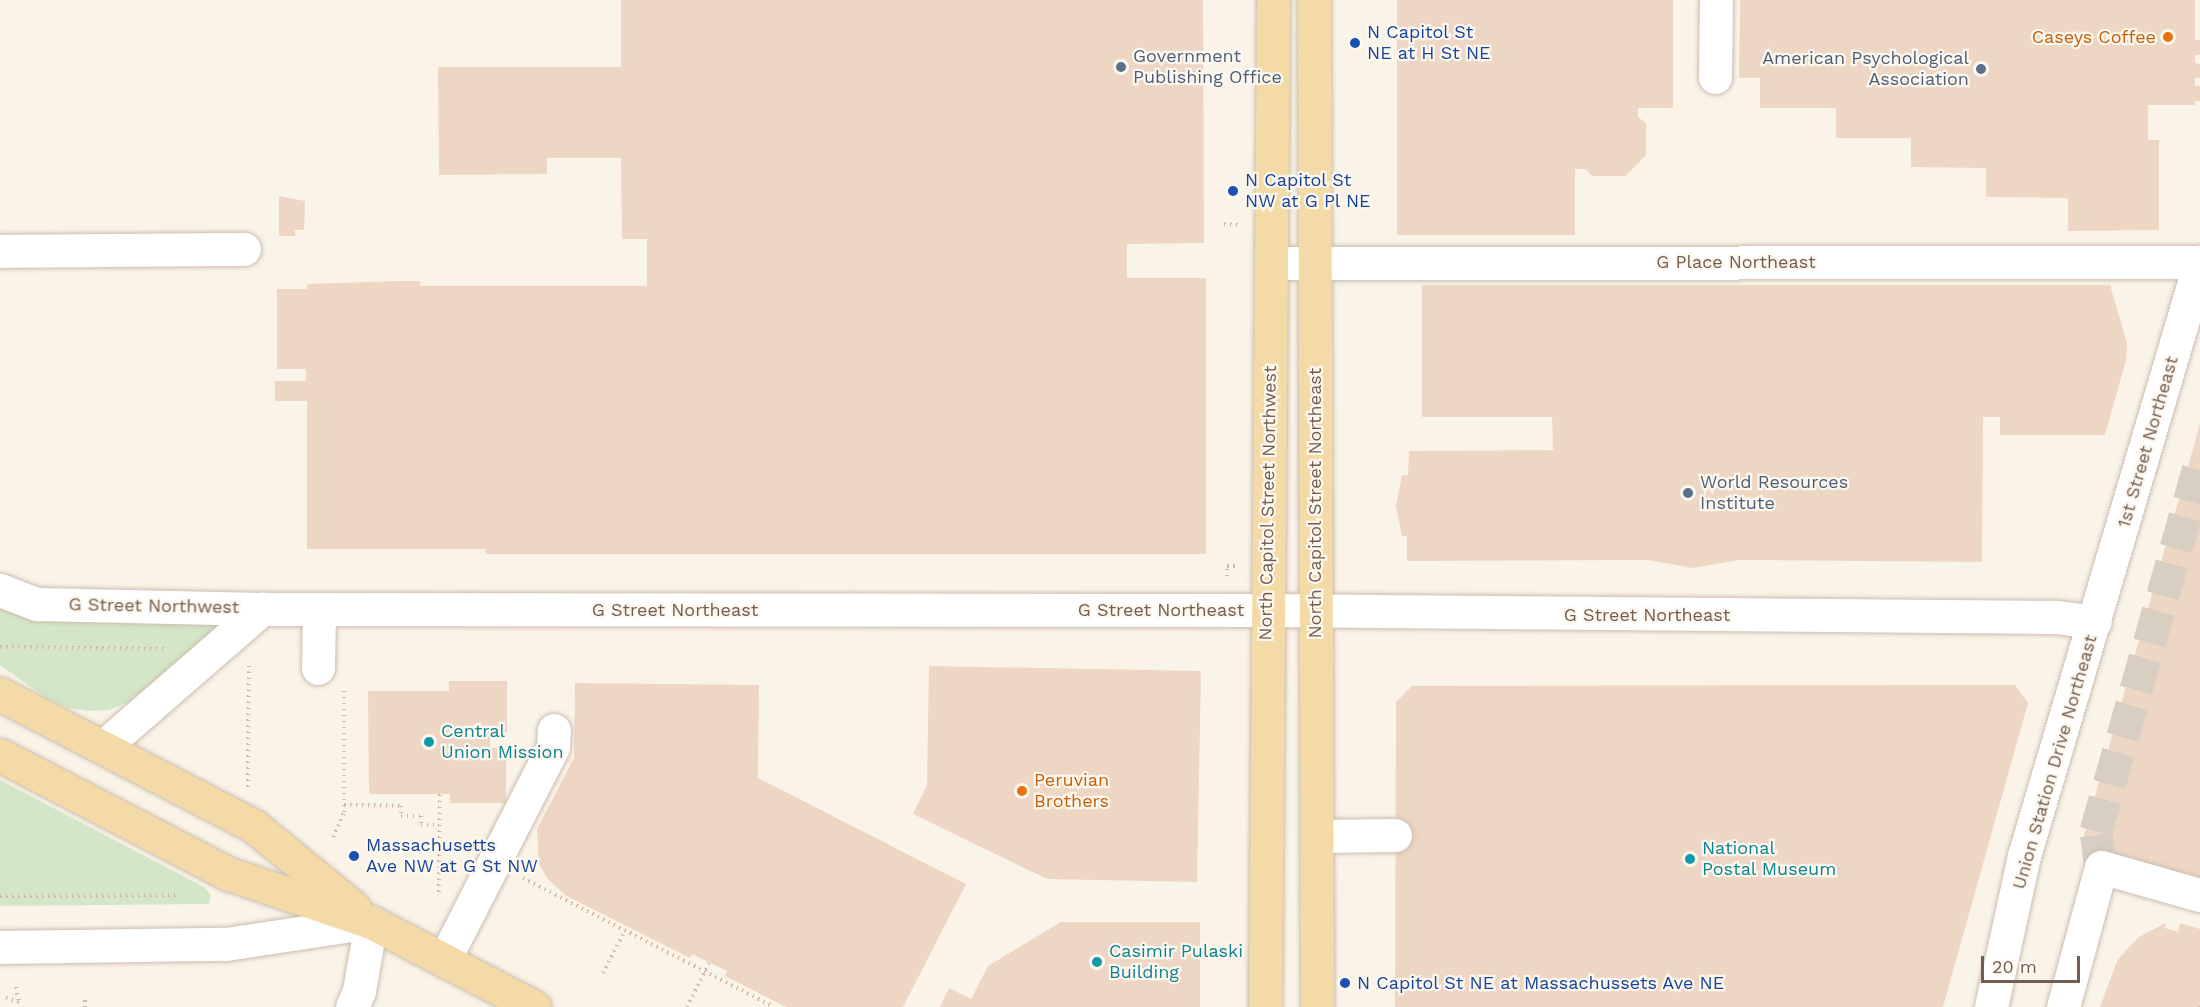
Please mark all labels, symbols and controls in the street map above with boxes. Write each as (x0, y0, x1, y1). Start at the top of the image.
place label: N Capitol St NE at H St NE (1367, 22, 1491, 64)
place label: Caseys Coffee (2032, 26, 2156, 48)
marker: Caseys Coffee (2161, 30, 2175, 44)
marker: N Capitol St NE at H St NE (1348, 36, 1362, 50)
place label: Government Publishing Office (1133, 46, 1282, 88)
place label: American Psychological Association (1762, 48, 1969, 90)
marker: Government Publishing Office (1114, 60, 1128, 74)
marker: American Psychological Association (1974, 62, 1988, 76)
place label: N Capitol St NW at G Pl NE (1245, 170, 1372, 213)
marker: N Capitol St NW at G Pl NE (1226, 184, 1240, 198)
street label: G Place Northeast (1656, 251, 1816, 273)
street label: 1st Street Northeast (2113, 354, 2183, 530)
street label: North Capitol Street Northwest (1255, 365, 1281, 641)
street label: North Capitol Street Northeast (1304, 367, 1326, 639)
place label: World Resources Institute (1700, 472, 1848, 514)
marker: World Resources Institute (1681, 486, 1695, 500)
street label: G Street Northwest (68, 594, 240, 618)
street label: G Street Northeast (592, 599, 758, 621)
street label: G Street Northeast (1078, 599, 1244, 621)
street label: G Street Northeast (1564, 604, 1730, 626)
street label: Union Station Drive Northeast (2008, 632, 2102, 892)
place label: Central Union Mission (441, 721, 564, 764)
marker: Central Union Mission (422, 735, 436, 749)
place label: Peruvian Brothers (1034, 770, 1109, 812)
marker: Peruvian Brothers (1015, 784, 1029, 798)
place label: Massachusetts Ave NW at G St NW (366, 835, 538, 878)
place label: National Postal Museum (1702, 838, 1837, 880)
marker: Massachusetts Ave NW at G St NW (347, 849, 361, 863)
marker: National Postal Museum (1683, 852, 1697, 866)
place label: Casimir Pulaski Building (1109, 941, 1243, 984)
scale bar (1984, 944, 2083, 982)
marker: Casimir Pulaski Building (1090, 955, 1104, 969)
text: 20 m (1992, 956, 2037, 977)
place label: N Capitol St NE at Massachussets Ave NE (1357, 972, 1726, 994)
marker: N Capitol St NE at Massachussets Ave NE (1338, 976, 1352, 990)

